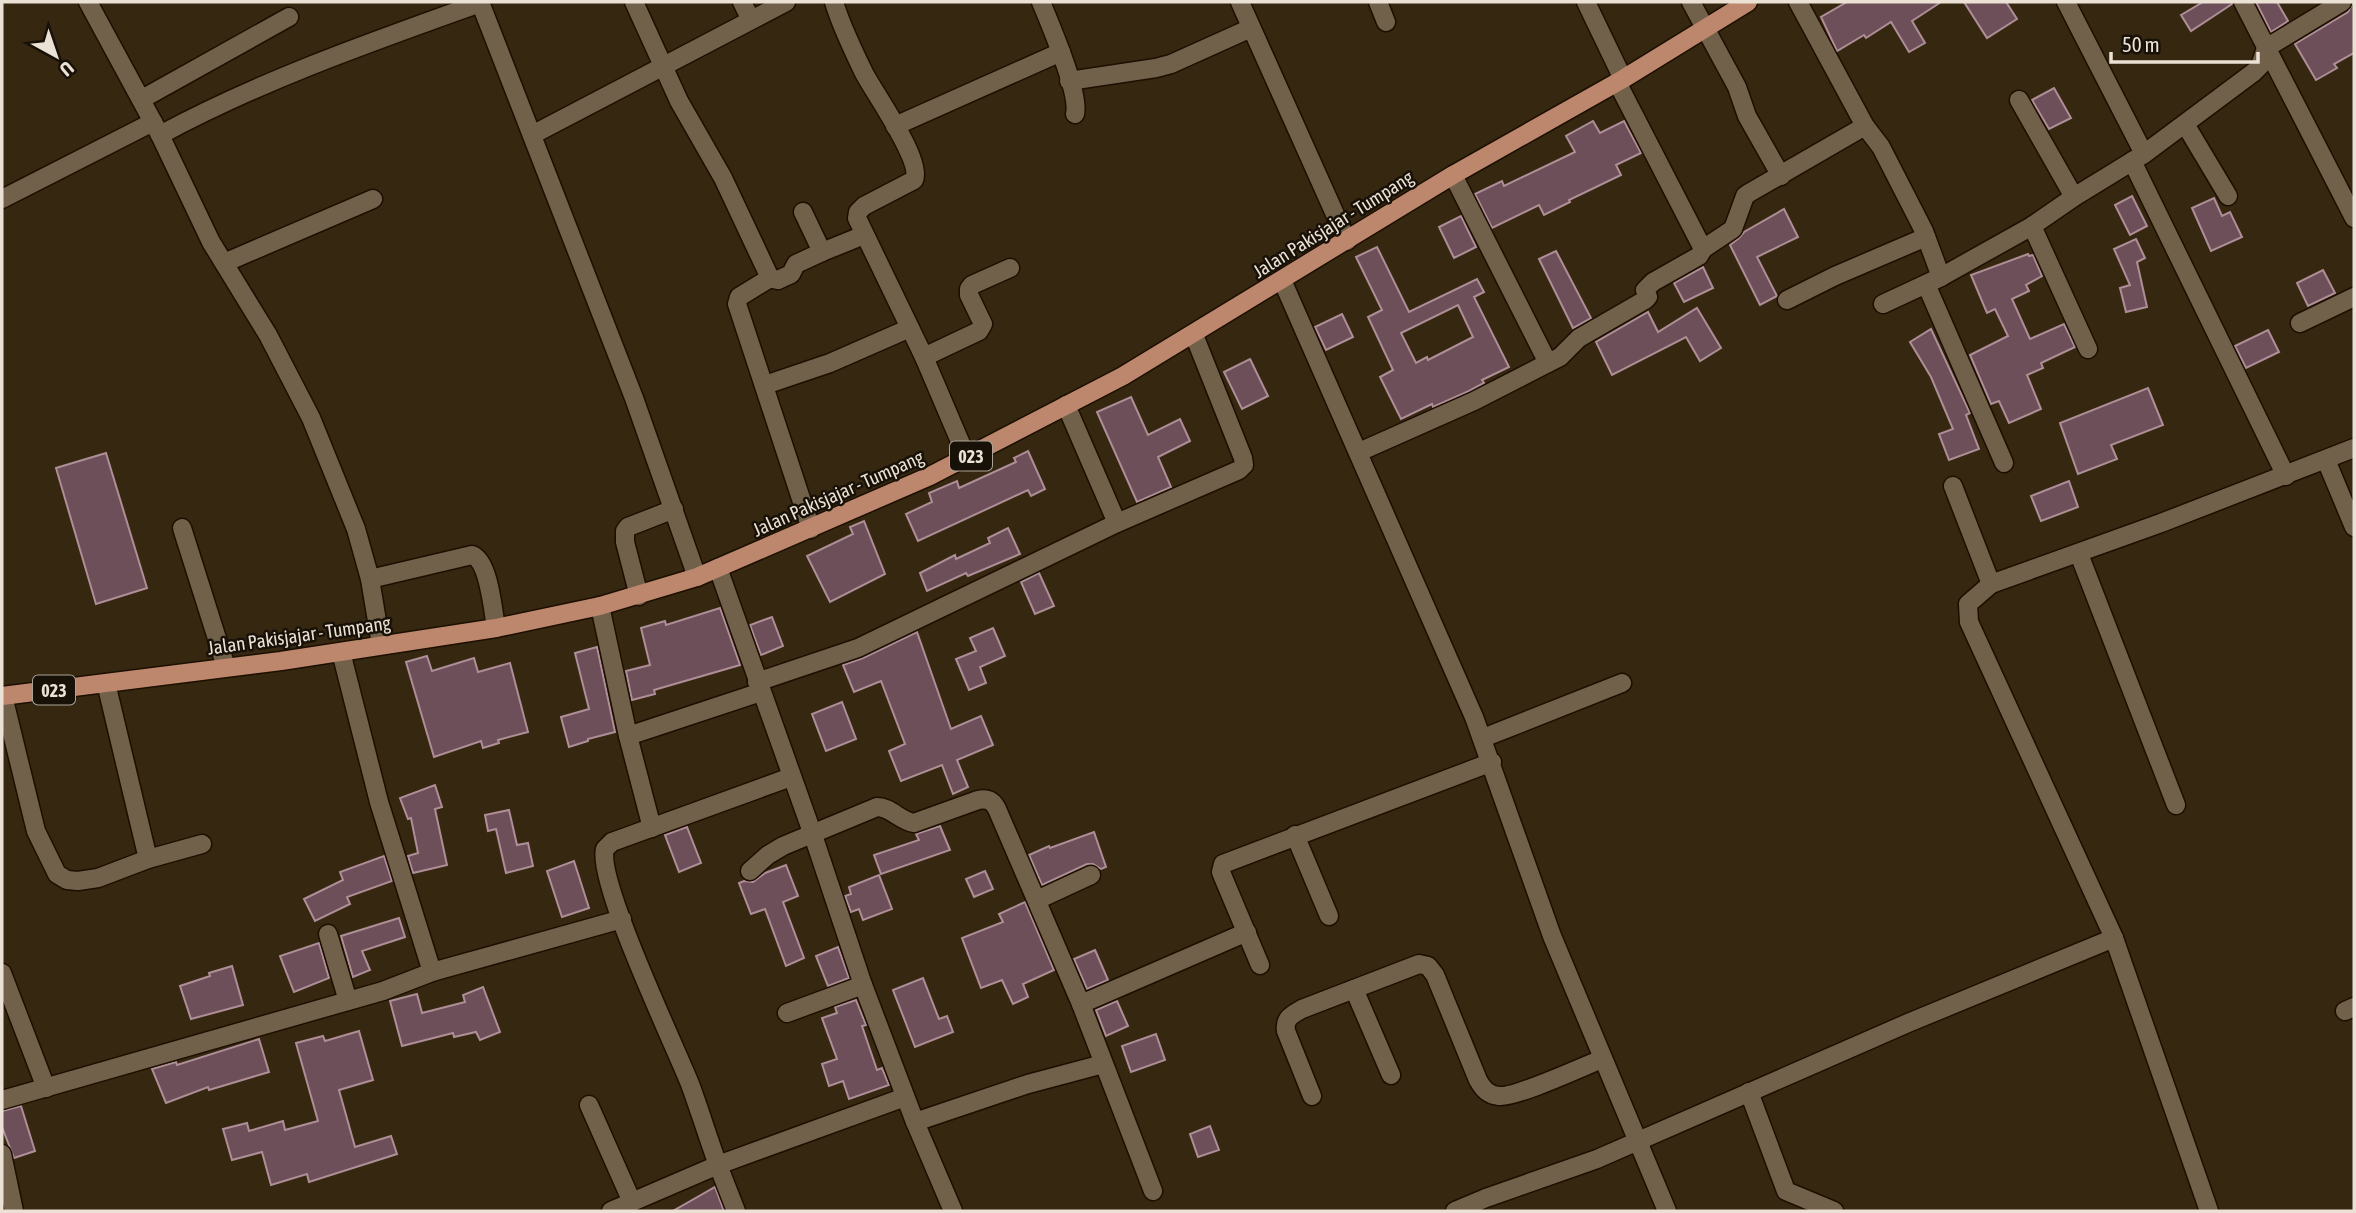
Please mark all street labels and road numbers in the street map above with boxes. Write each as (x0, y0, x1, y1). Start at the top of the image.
street label: Jalan Pakisjajar - Tumpang (1249, 165, 1418, 282)
road number: 023 (950, 442, 992, 470)
street label: Jalan Pakisjajar - Tumpang (749, 445, 928, 541)
street label: Jalan Pakisjajar - Tumpang (206, 611, 393, 659)
road number: 023 (33, 676, 75, 704)

